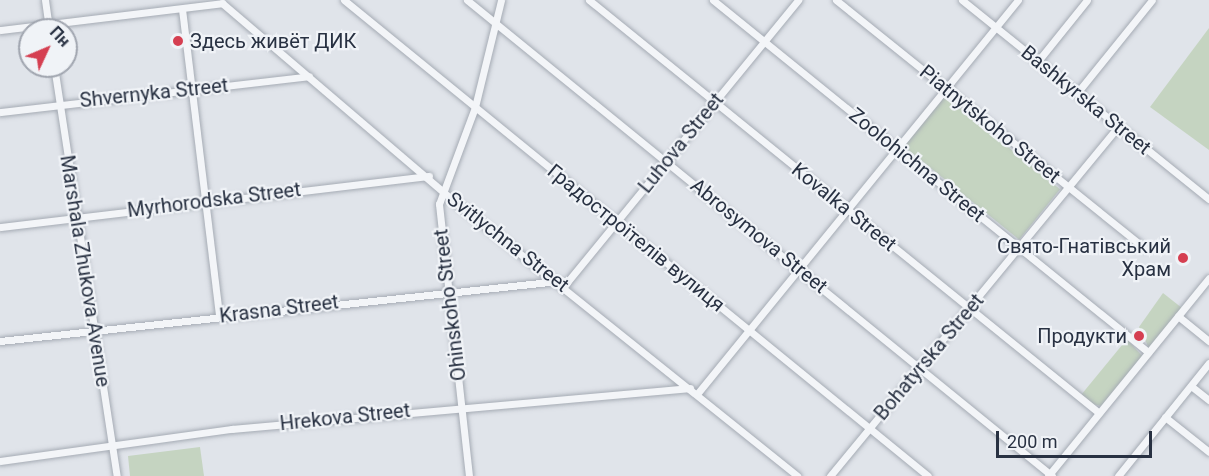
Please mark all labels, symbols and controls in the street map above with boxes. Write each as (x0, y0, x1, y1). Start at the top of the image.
north arrow (18, 18, 78, 78)
text: Пн (46, 23, 74, 50)
place label: Здесь живёт ДИК (190, 29, 356, 53)
marker: Здесь живёт ДИК (171, 34, 185, 48)
street label: Bashkyrska Street (1016, 40, 1156, 160)
street label: Piatnytskoho Street (915, 60, 1065, 188)
street label: Shvernyka Street (79, 73, 229, 113)
street label: Luhova Street (633, 88, 729, 198)
street label: Zoolohichna Street (844, 103, 990, 227)
street label: Marshala Zhukova Avenue (55, 153, 115, 389)
street label: Kovalka Street (787, 158, 901, 256)
street label: Градостроїтелiв вулиця (543, 159, 729, 317)
street label: Abrosymova Street (686, 173, 832, 299)
street label: Myrhorodska Street (126, 177, 302, 223)
street label: Svitlychna Street (442, 187, 574, 297)
street label: Ohinskoho Street (429, 228, 471, 382)
place label: Свято-Гнатівський Храм (997, 234, 1171, 281)
marker: Свято-Гнатівський Храм (1176, 251, 1190, 265)
street label: Bohatyrska Street (869, 289, 989, 425)
street label: Krasna Street (218, 290, 340, 328)
place label: Продукти (1037, 324, 1127, 348)
marker: Продукти (1132, 329, 1146, 343)
street label: Hrekova Street (279, 398, 411, 436)
scale bar (999, 419, 1155, 457)
text: 200 m (1007, 431, 1058, 452)

